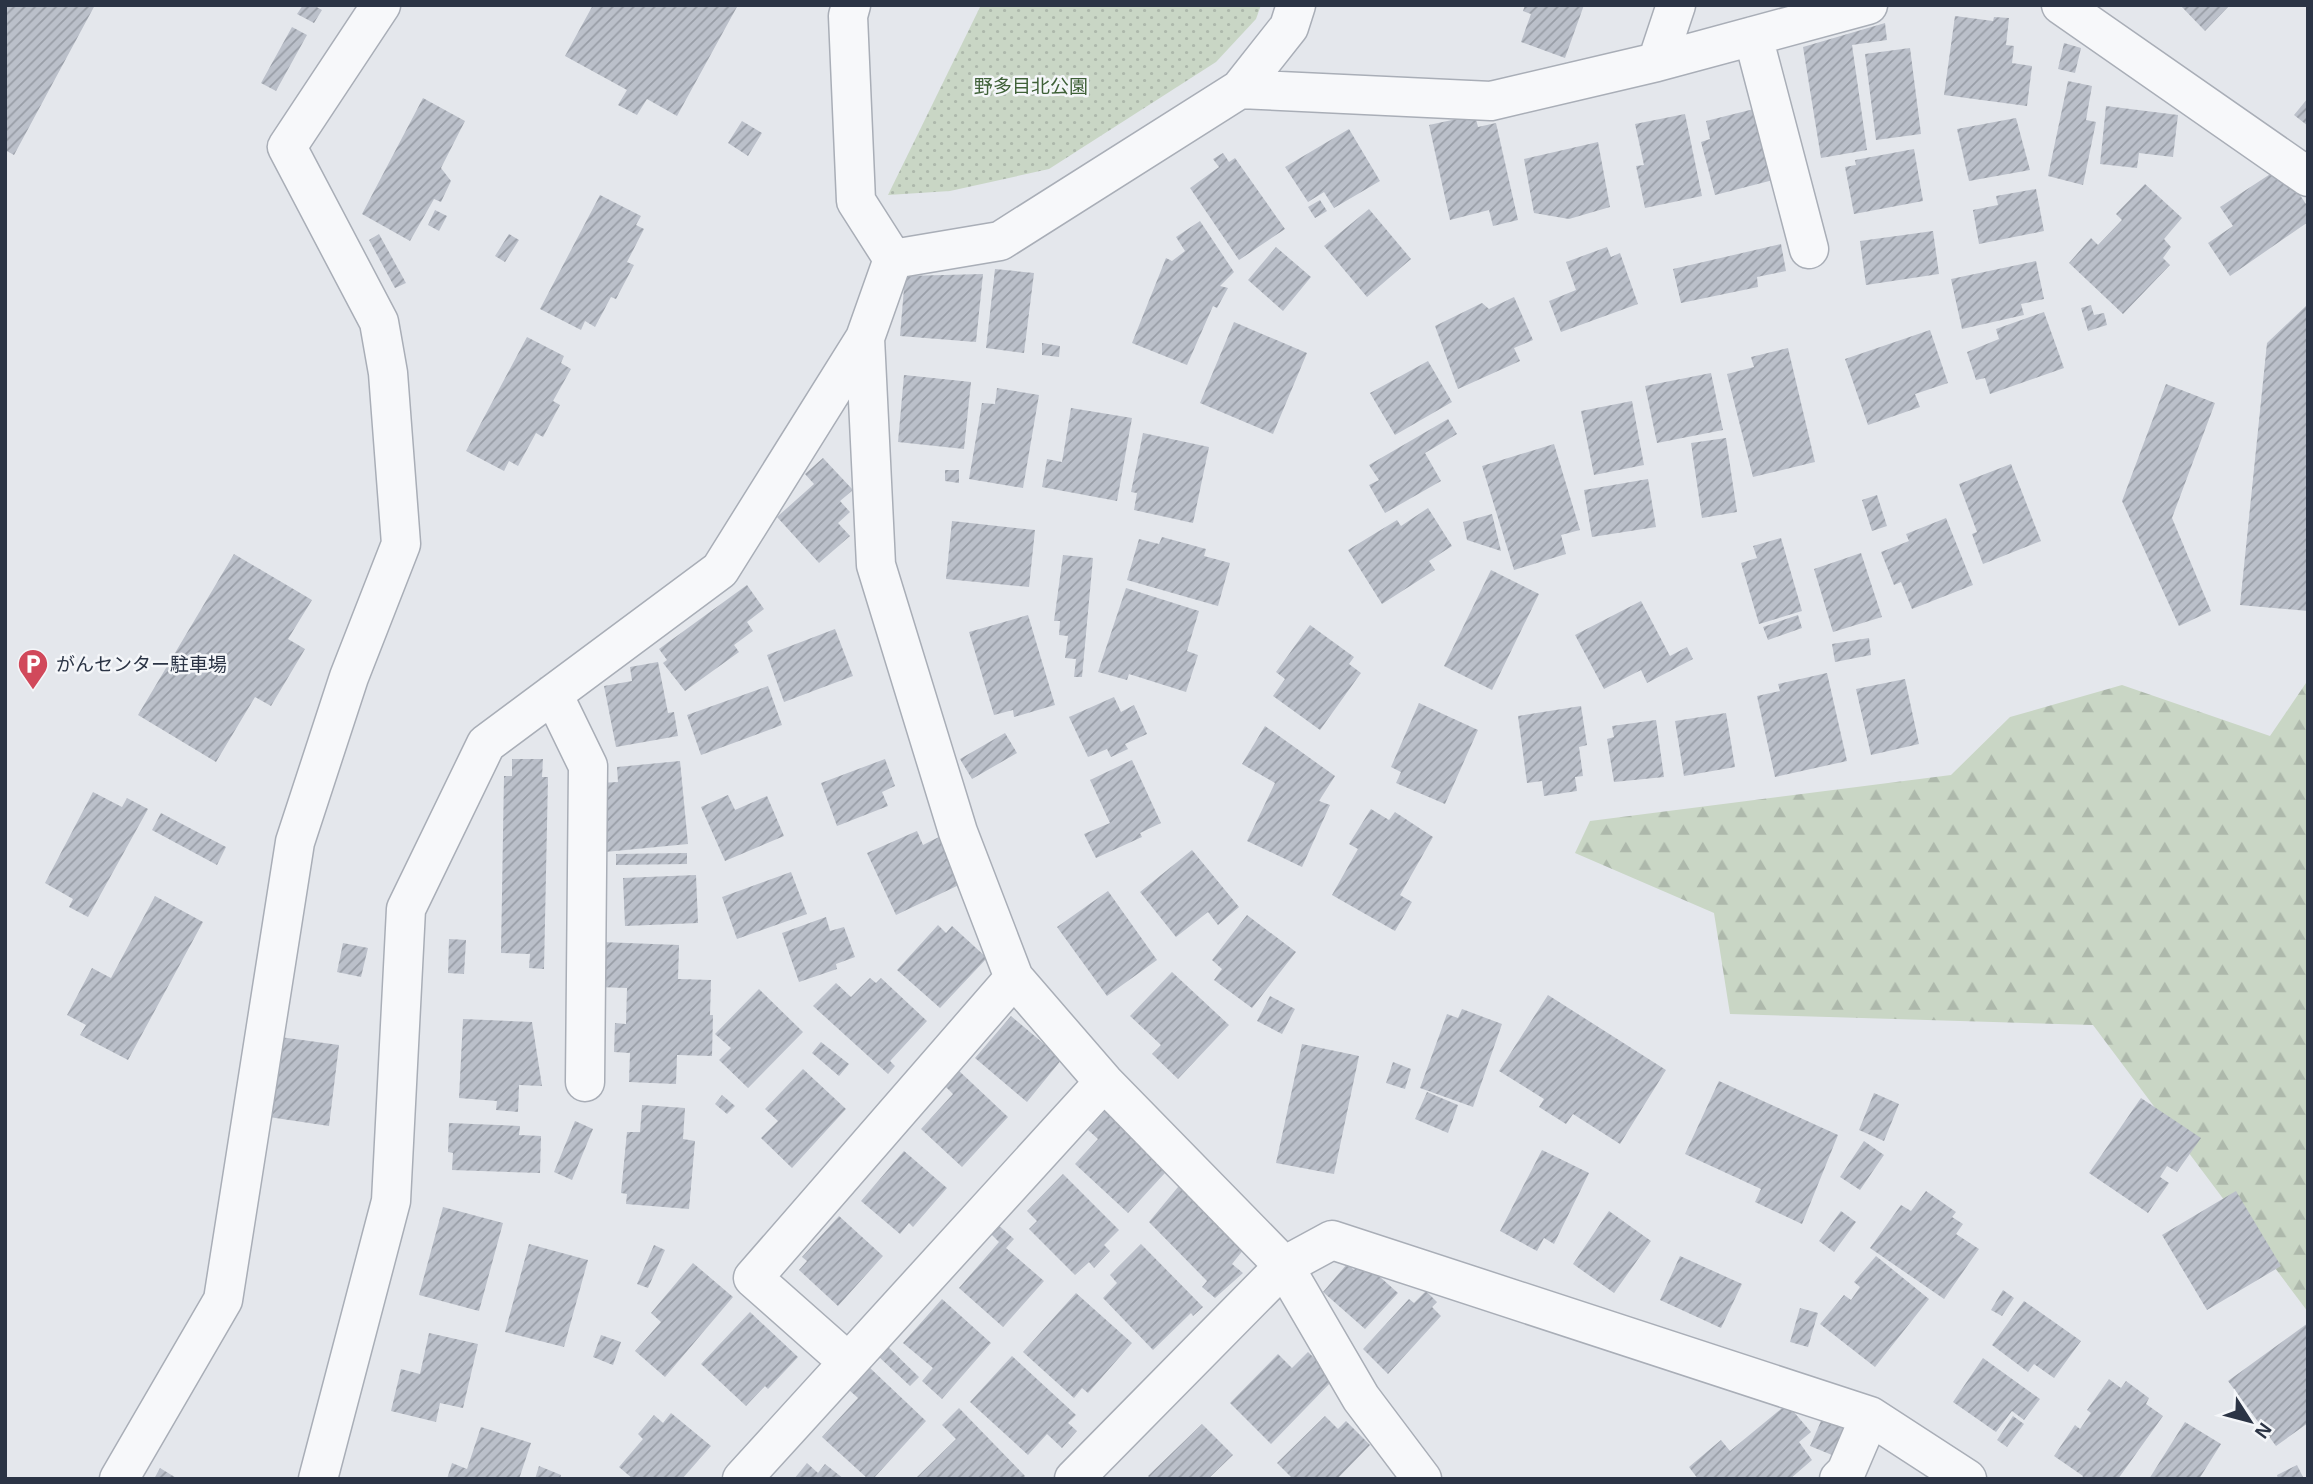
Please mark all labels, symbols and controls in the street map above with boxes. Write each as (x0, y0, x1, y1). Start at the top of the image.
park label: 野多目北公園 (974, 76, 1088, 97)
parking icon: がんセンター駐車場 (16, 647, 50, 691)
place label: がんセンター駐車場 (56, 654, 227, 675)
north arrow (2215, 1386, 2285, 1456)
text: N (2251, 1419, 2276, 1442)

